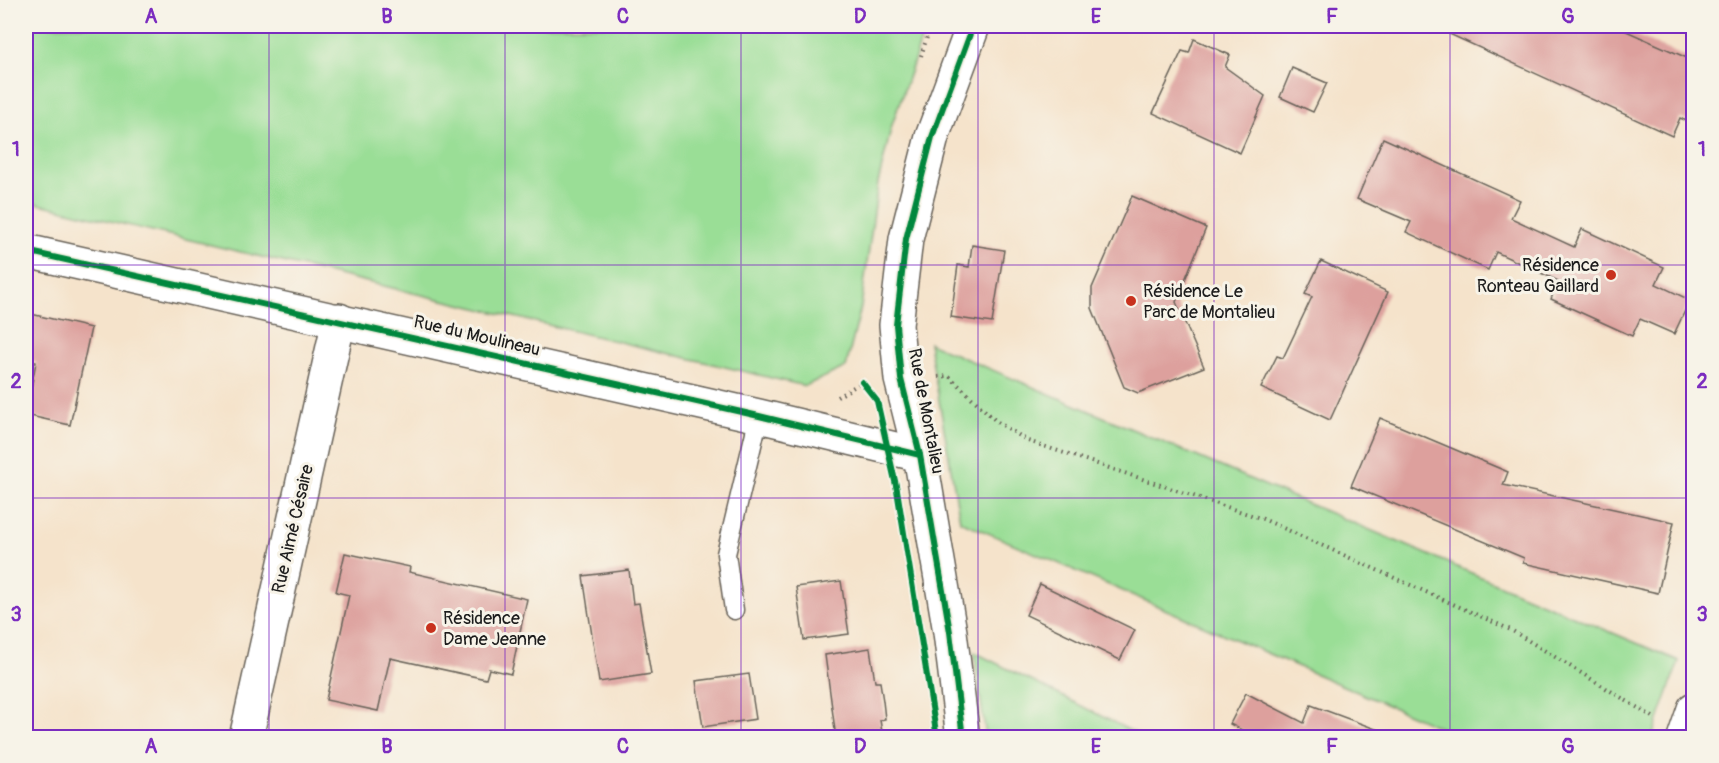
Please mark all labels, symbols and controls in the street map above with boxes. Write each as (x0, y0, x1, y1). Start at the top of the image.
text: A (145, 4, 158, 29)
text: B (381, 4, 393, 29)
text: C (617, 4, 629, 29)
text: D (854, 4, 867, 29)
text: E (1091, 4, 1102, 29)
text: F (1326, 4, 1338, 29)
text: G (1561, 4, 1575, 29)
text: 1 (12, 137, 20, 162)
text: 1 (1698, 137, 1706, 162)
place label: Résidence Ronteau Gaillard (1477, 254, 1599, 298)
marker: Résidence Ronteau Gaillard (1604, 268, 1618, 282)
place label: Résidence Le Parc de Montalieu (1143, 280, 1275, 324)
marker: Résidence Le Parc de Montalieu (1124, 294, 1138, 308)
street label: Rue du Moulineau (411, 310, 543, 362)
street label: Rue de Montalieu (903, 346, 949, 476)
text: 2 (10, 369, 22, 394)
text: 2 (1696, 369, 1708, 394)
street label: Rue Aimé Césaire (267, 462, 319, 596)
text: 3 (10, 602, 22, 627)
text: 3 (1696, 602, 1708, 627)
place label: Résidence Dame Jeanne (443, 607, 546, 651)
marker: Résidence Dame Jeanne (424, 621, 438, 635)
text: A (145, 734, 158, 759)
text: B (381, 734, 393, 759)
text: C (617, 734, 629, 759)
text: D (854, 734, 867, 759)
text: E (1091, 734, 1102, 759)
text: F (1326, 734, 1338, 759)
text: G (1561, 734, 1575, 759)

